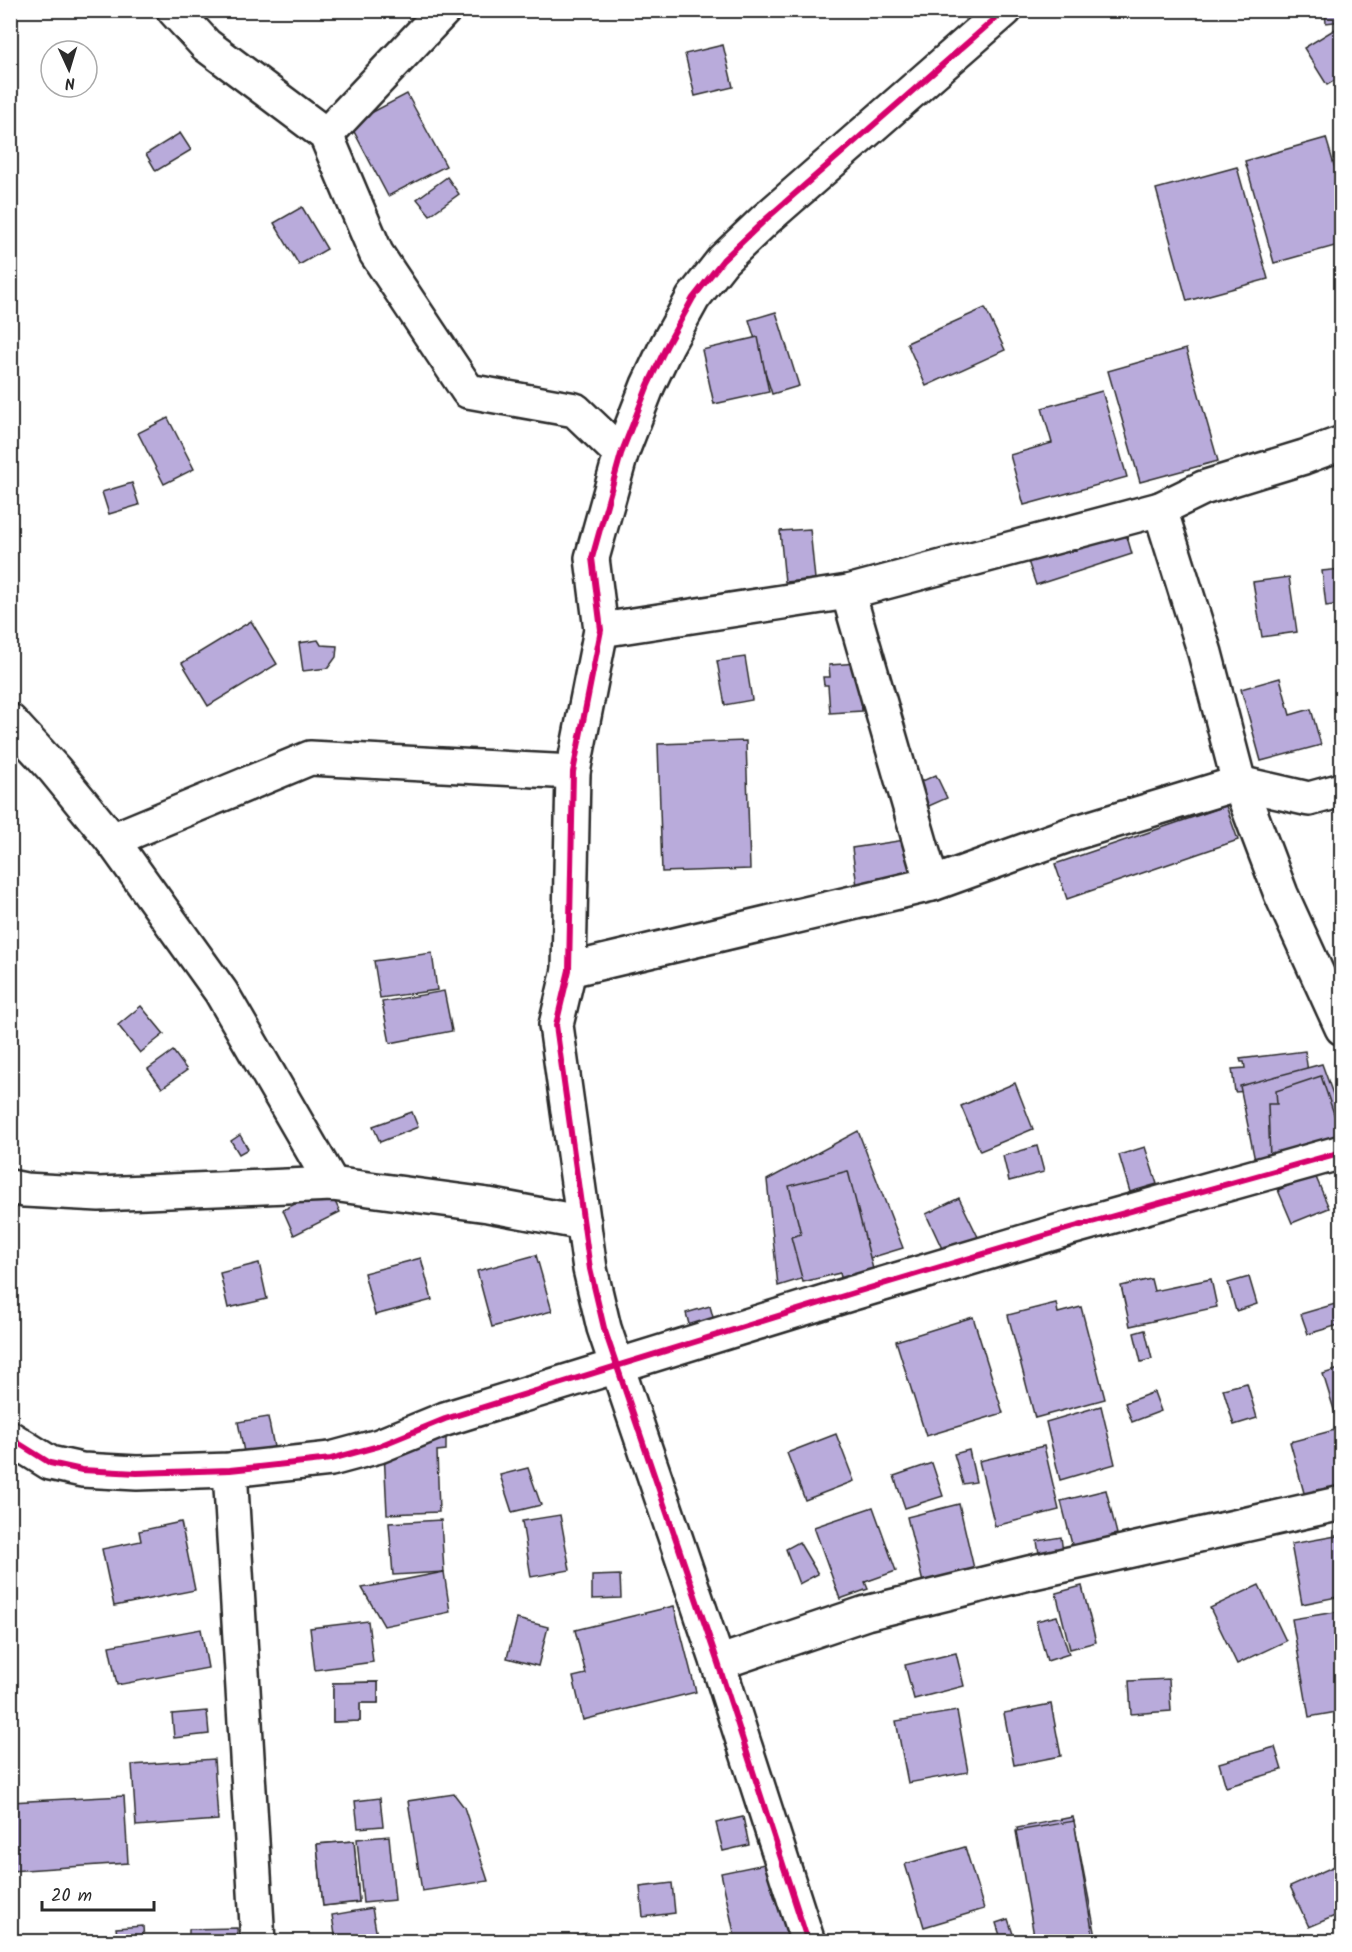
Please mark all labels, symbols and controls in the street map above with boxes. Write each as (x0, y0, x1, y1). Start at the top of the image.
north arrow (39, 39, 99, 99)
text: N (64, 70, 76, 95)
scale bar (42, 1874, 154, 1912)
text: 20 m (51, 1882, 92, 1911)

